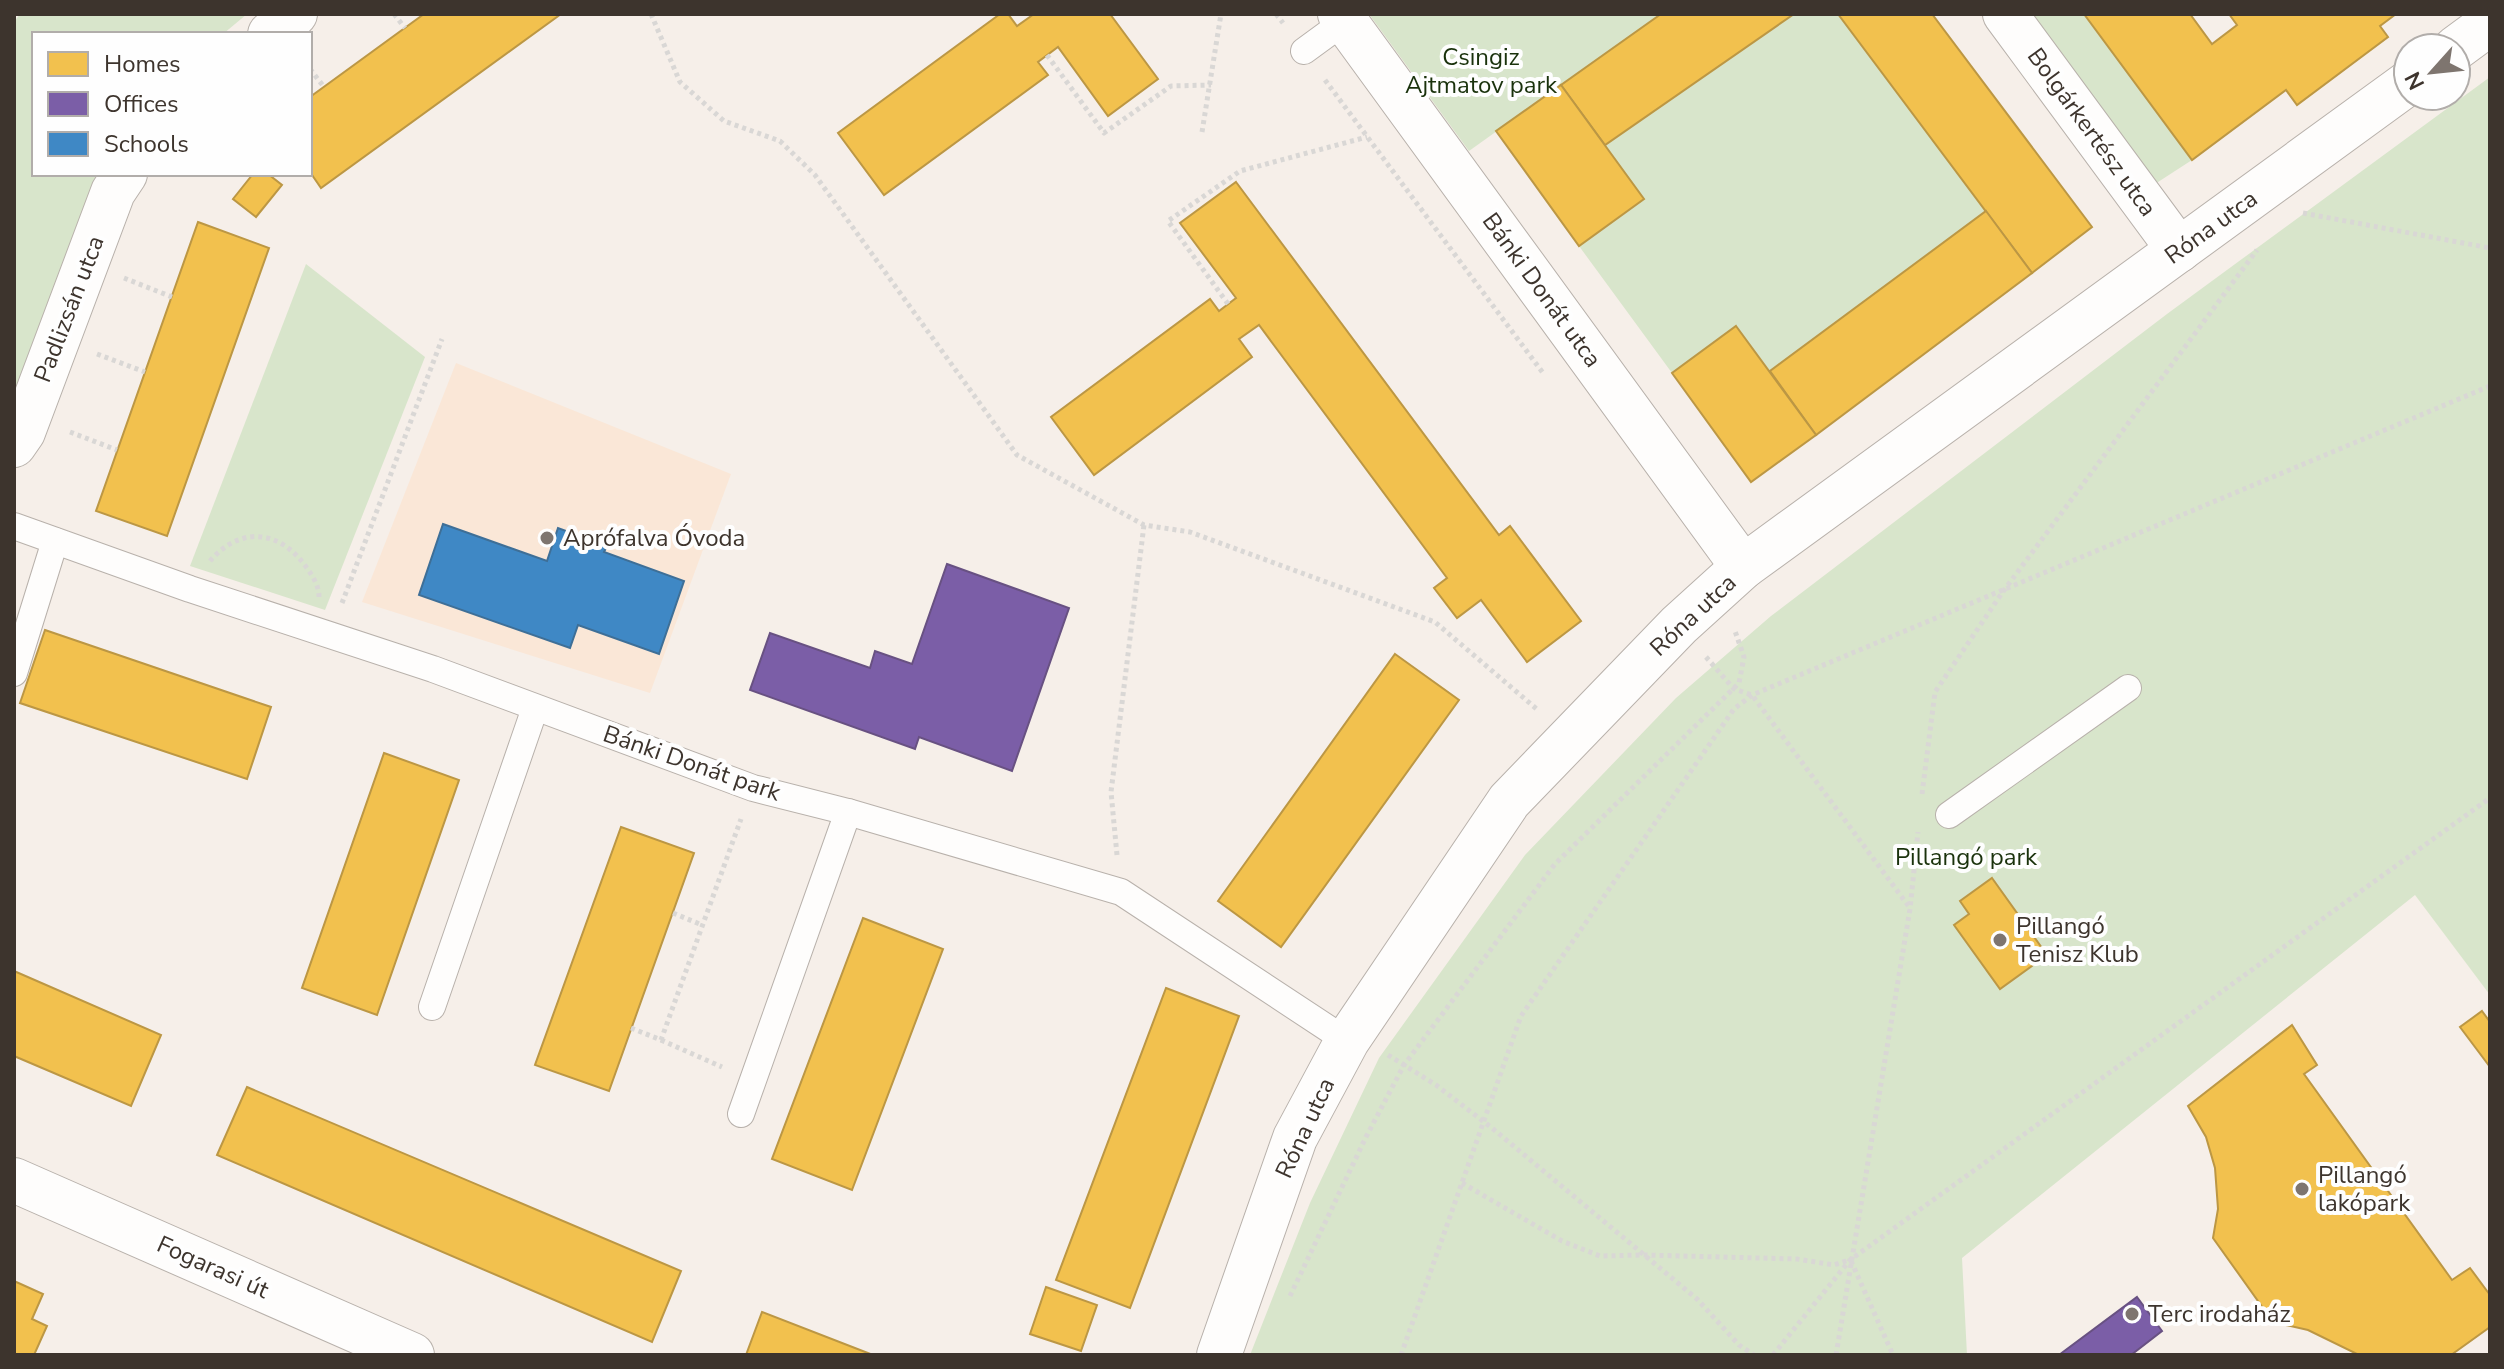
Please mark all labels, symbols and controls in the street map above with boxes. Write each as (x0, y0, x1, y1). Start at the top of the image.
legend (32, 32, 312, 176)
north arrow (2392, 32, 2472, 112)
park label: Csingiz Ajtmatov park (1405, 41, 1558, 101)
street label: Bolgárkertész utca (2020, 41, 2164, 223)
text: Homes (104, 48, 180, 80)
text: N (2398, 66, 2432, 95)
text: Offices (104, 88, 179, 120)
text: Schools (104, 128, 189, 160)
street label: Róna utca (2158, 183, 2264, 271)
street label: Bánki Donát utca (1475, 206, 1609, 374)
street label: Padlizsán utca (26, 231, 112, 387)
place label: Aprófalva Óvoda (563, 522, 745, 554)
marker: Aprófalva Óvoda (538, 529, 556, 547)
street label: Róna utca (1643, 567, 1743, 663)
street label: Bánki Donát park (599, 718, 786, 809)
park label: Pillangó park (1895, 841, 2038, 873)
place label: Pillangó Tenisz Klub (2016, 910, 2139, 970)
marker: Pillangó Tenisz Klub (1991, 931, 2009, 949)
street label: Róna utca (1268, 1073, 1342, 1183)
place label: Pillangó lakópark (2318, 1159, 2411, 1219)
marker: Pillangó lakópark (2293, 1180, 2311, 1198)
street label: Fogarasi út (152, 1228, 274, 1306)
place label: Terc irodaház (2148, 1298, 2291, 1330)
marker: Terc irodaház (2123, 1305, 2141, 1323)

